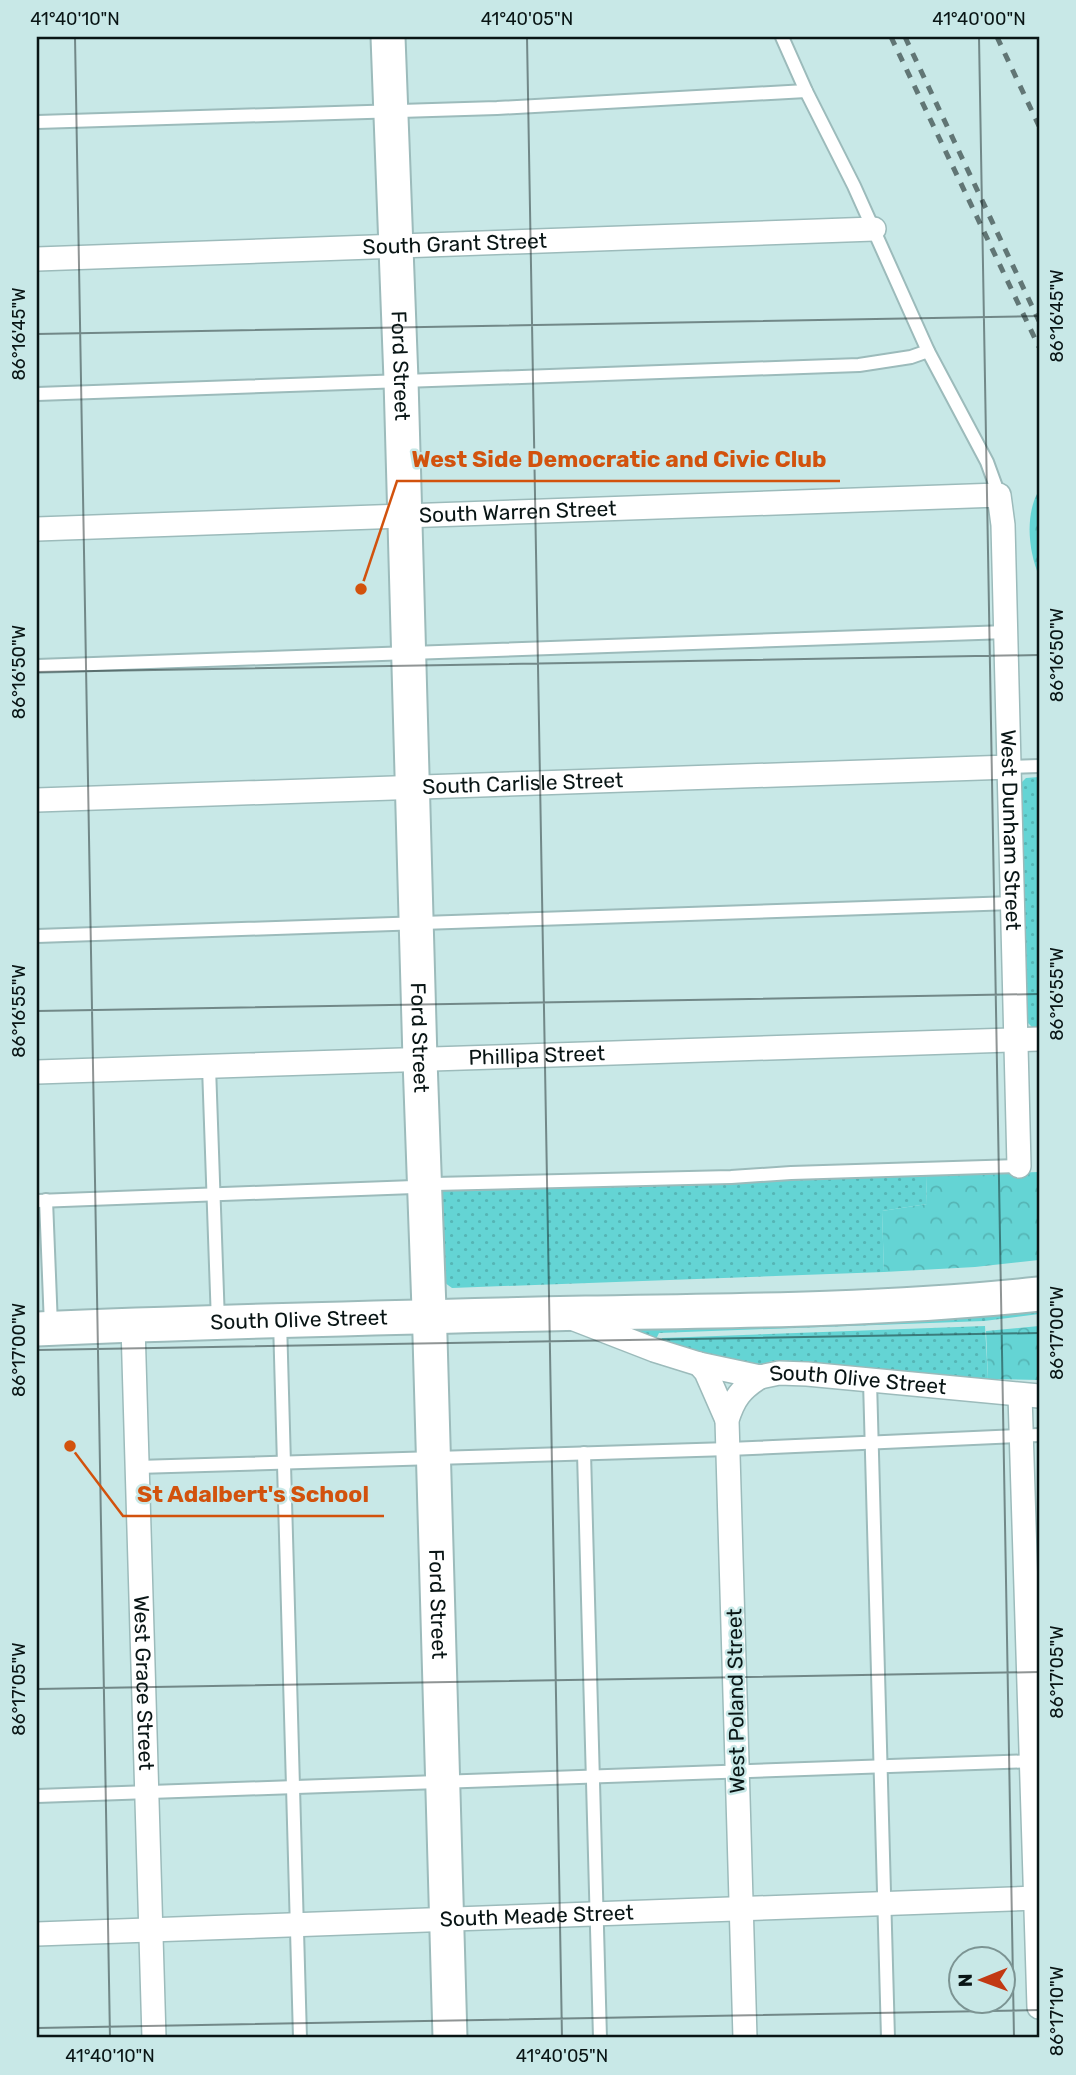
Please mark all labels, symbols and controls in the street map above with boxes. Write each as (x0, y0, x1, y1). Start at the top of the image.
text: 41°40'10"N (30, 8, 120, 30)
text: 41°40'05"N (481, 8, 573, 30)
text: 41°40'00"N (932, 8, 1026, 30)
street label: South Grant Street (362, 228, 547, 259)
text: 86°16'45"W (1046, 269, 1068, 363)
text: 86°16'45"W (8, 287, 30, 381)
street label: Ford Street (386, 310, 415, 421)
callout: West Side Democratic and Civic Club (397, 437, 840, 481)
text: West Side Democratic and Civic Club (411, 445, 827, 473)
street label: South Warren Street (418, 496, 617, 527)
text: 86°16'50"W (1046, 608, 1068, 702)
text: 86°16'50"W (8, 625, 30, 719)
street label: West Dunham Street (996, 729, 1026, 931)
street label: South Carlisle Street (422, 767, 624, 799)
text: 86°16'55"W (1046, 947, 1068, 1041)
text: 86°16'55"W (8, 964, 30, 1058)
street label: Ford Street (406, 982, 434, 1093)
street label: Phillipa Street (468, 1040, 605, 1070)
text: 86°17'00"W (1046, 1286, 1068, 1380)
text: 86°17'00"W (8, 1303, 30, 1397)
street label: South Olive Street (210, 1305, 388, 1334)
street label: South Olive Street (767, 1360, 948, 1399)
callout: St Adalbert's School (123, 1472, 384, 1516)
text: St Adalbert's School (137, 1480, 369, 1508)
street label: Ford Street (424, 1549, 452, 1660)
street label: West Grace Street (129, 1595, 159, 1771)
street label: West Poland Street (721, 1608, 750, 1794)
text: 86°17'05"W (1046, 1625, 1068, 1719)
text: 86°17'05"W (8, 1642, 30, 1736)
street label: South Meade Street (439, 1900, 634, 1932)
north arrow (946, 1946, 1016, 2016)
text: 86°17'10"W (1046, 1966, 1068, 2056)
text: N (954, 1973, 977, 1987)
text: 41°40'10"N (65, 2045, 155, 2067)
text: 41°40'05"N (516, 2045, 608, 2067)

